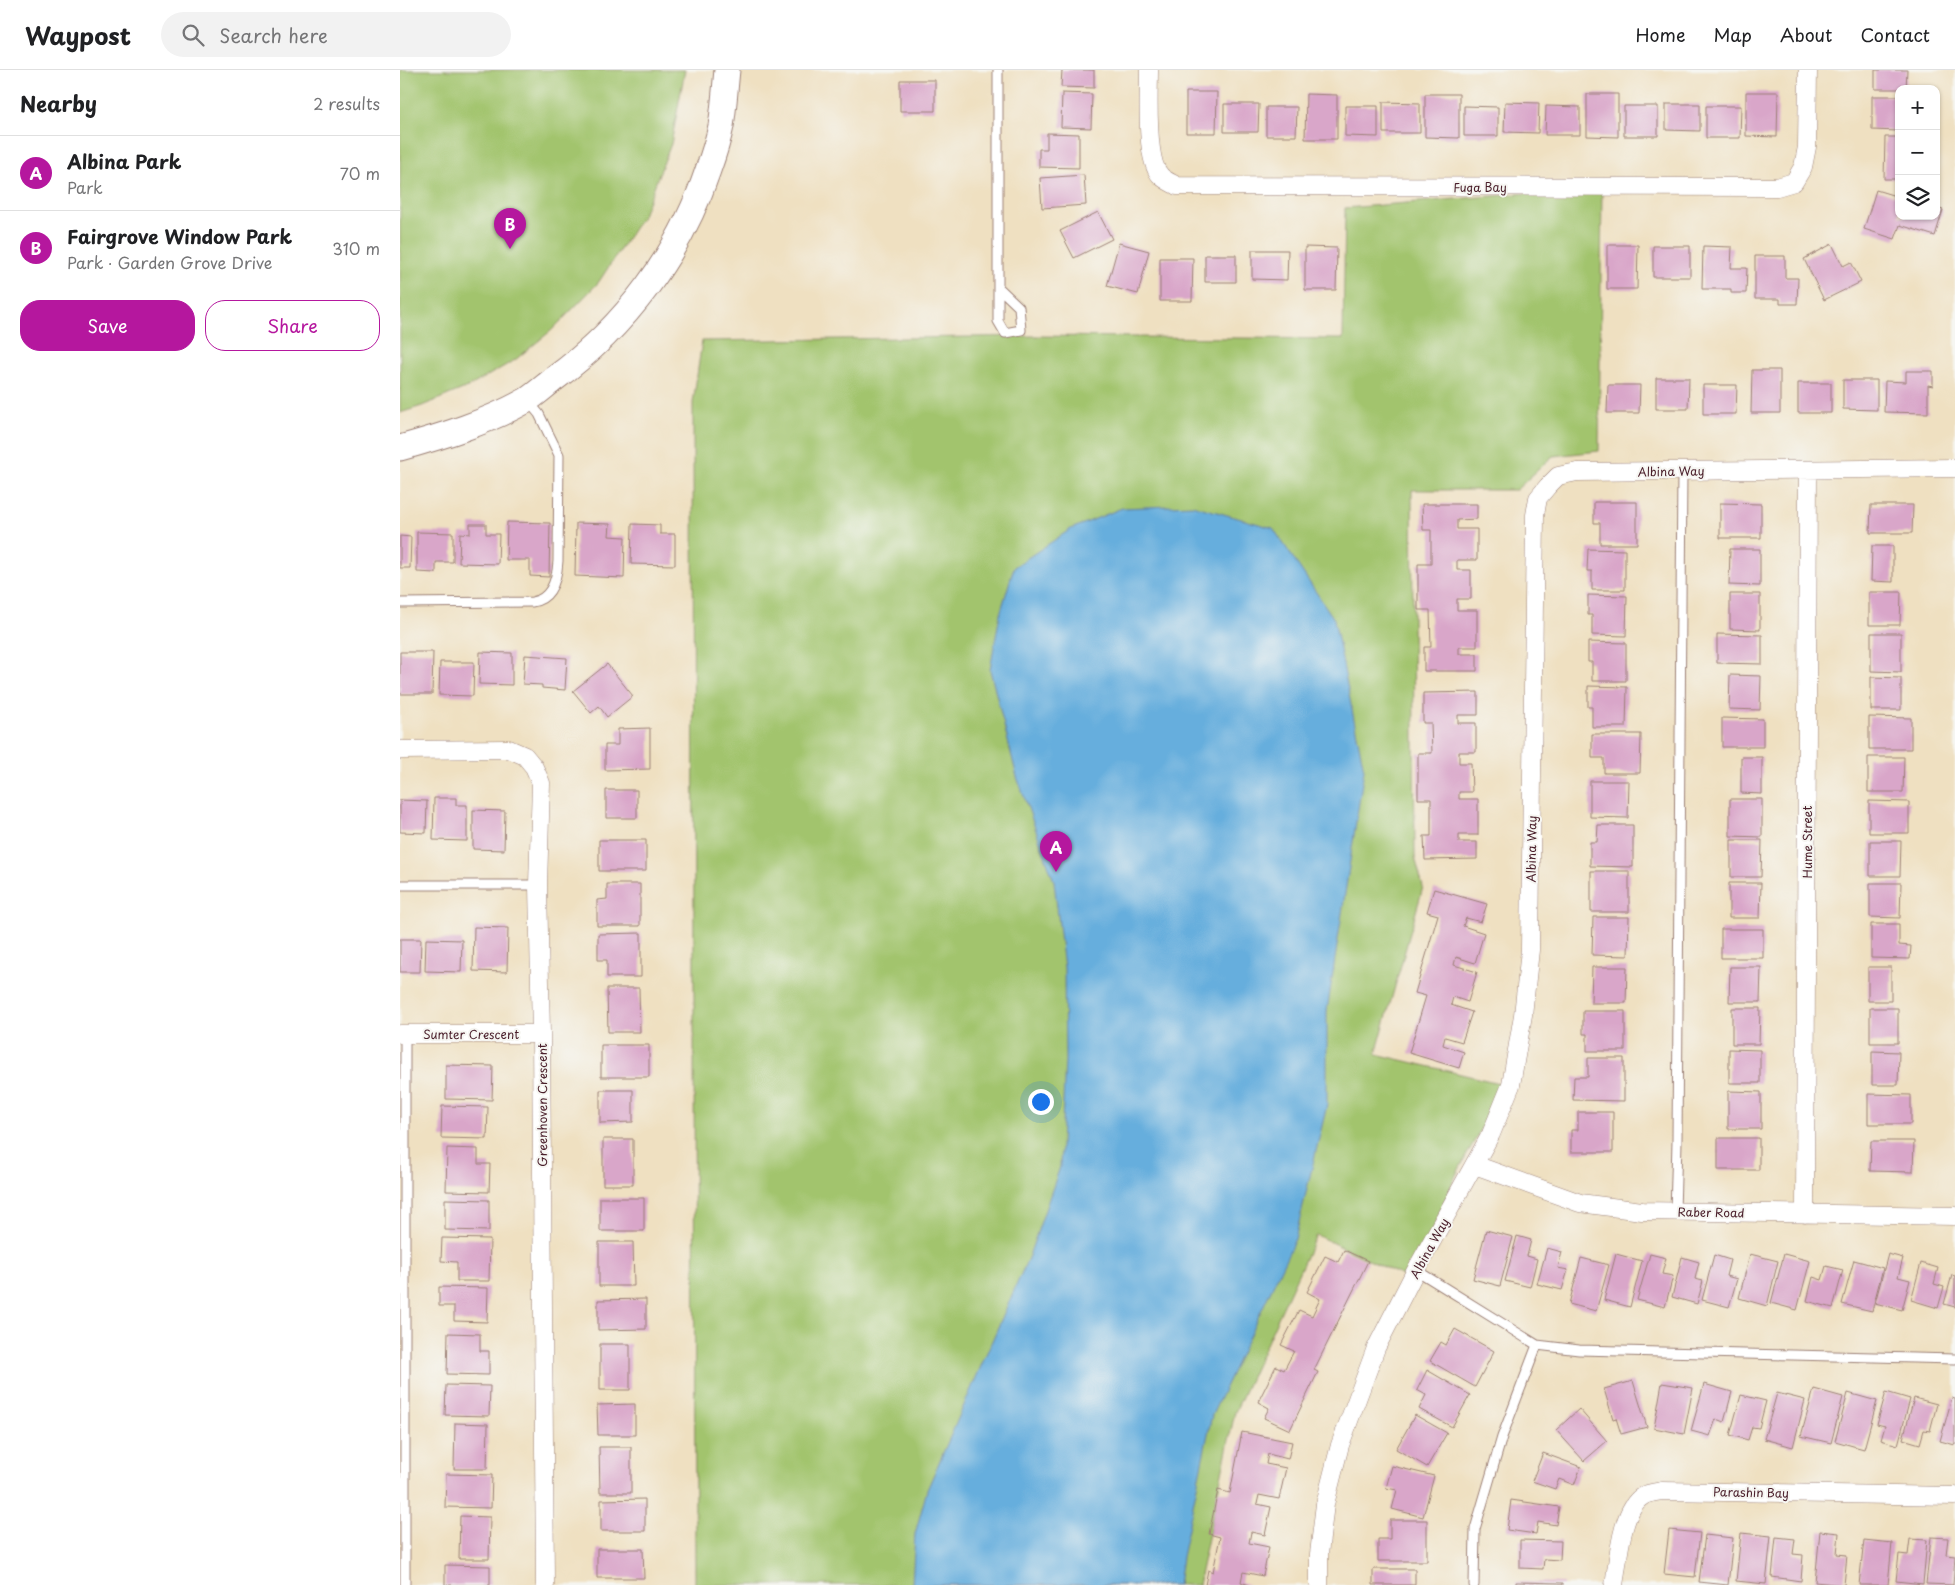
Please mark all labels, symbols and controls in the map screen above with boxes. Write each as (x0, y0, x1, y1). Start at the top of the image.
search box (161, 12, 511, 57)
text: Waypost (25, 17, 131, 53)
icon: search (179, 21, 207, 49)
text: Search here (219, 21, 328, 49)
text: Home (1635, 21, 1685, 48)
text: Map (1713, 21, 1752, 48)
text: About (1780, 21, 1832, 48)
text: Contact (1860, 21, 1930, 48)
map controls (1895, 85, 1940, 220)
button: + (1895, 85, 1940, 130)
text: Nearby (20, 87, 97, 119)
text: 2 results (313, 91, 380, 115)
button: − (1895, 130, 1940, 175)
text: Albina Park (67, 147, 181, 175)
text: A (30, 161, 42, 185)
text: 70 m (340, 161, 380, 185)
text: Park (67, 175, 103, 199)
button: layers (1895, 175, 1940, 220)
street label: Fuga Bay (1453, 178, 1507, 196)
pin: B (494, 208, 526, 249)
text: Fairgrove Window Park (67, 222, 292, 250)
text: B (31, 236, 41, 260)
text: 310 m (332, 236, 380, 260)
text: Park · Garden Grove Drive (67, 250, 273, 274)
button: Save (20, 300, 195, 351)
button: Share (205, 300, 380, 351)
street label: Albina Way (1637, 461, 1705, 481)
street label: Hume Street (1798, 805, 1816, 878)
street label: Albina Way (1521, 815, 1541, 883)
pin: A (1040, 831, 1072, 872)
street label: Sumter Crescent (423, 1025, 519, 1043)
street label: Greenhoven Crescent (533, 1043, 551, 1167)
your location (1028, 1089, 1054, 1115)
street label: Raber Road (1677, 1202, 1745, 1222)
street label: Albina Way (1405, 1214, 1453, 1282)
street label: Parashin Bay (1713, 1482, 1789, 1502)

